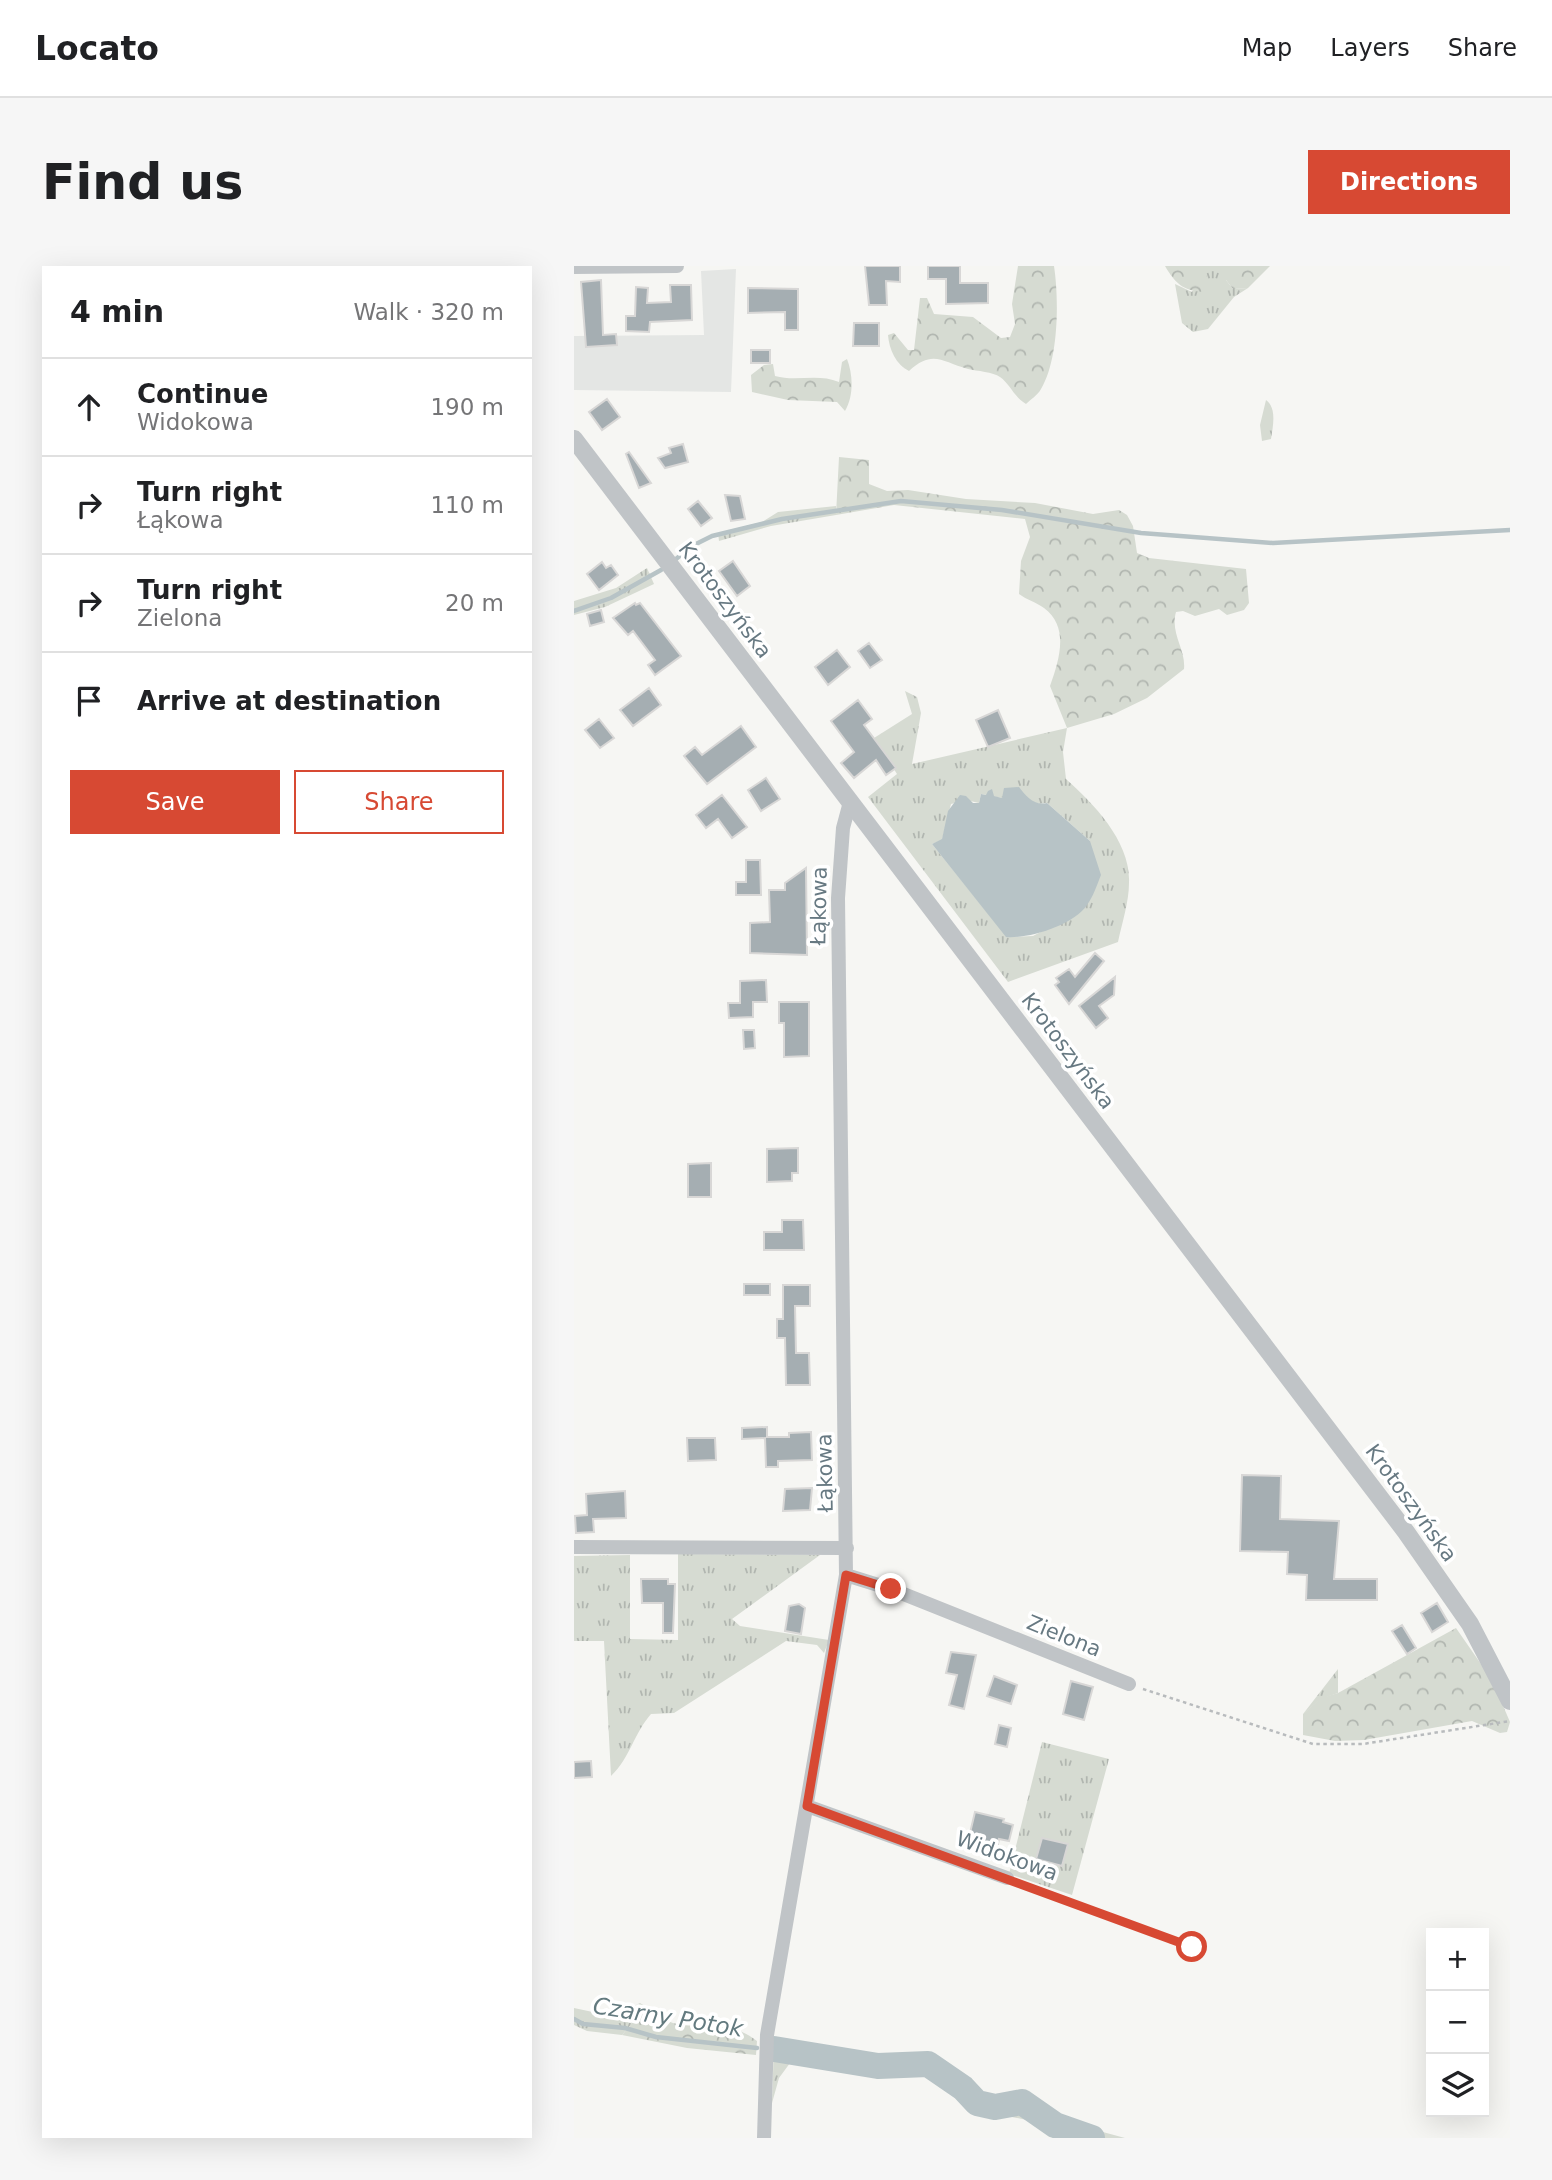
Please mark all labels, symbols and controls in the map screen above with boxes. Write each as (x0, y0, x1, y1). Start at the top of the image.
text: Locato (35, 29, 159, 68)
text: Map (1242, 34, 1292, 62)
text: Layers (1330, 34, 1410, 62)
text: Share (1448, 34, 1517, 62)
button: Directions (1308, 150, 1510, 214)
text: Find us (42, 154, 243, 211)
text: 4 min (70, 294, 164, 329)
text: Walk · 320 m (353, 299, 504, 325)
text: Continue (137, 379, 268, 409)
icon: ahead (70, 388, 108, 426)
text: 190 m (430, 394, 504, 420)
text: Widokowa (137, 409, 254, 435)
text: Turn right (137, 477, 282, 507)
icon: right (70, 486, 108, 524)
text: 110 m (430, 492, 504, 518)
text: Łąkowa (137, 507, 224, 533)
street label: Krotoszyńska (674, 537, 776, 663)
text: Turn right (137, 575, 282, 605)
icon: right (70, 584, 108, 622)
text: 20 m (445, 590, 504, 616)
text: Zielona (137, 605, 222, 631)
icon: arrive (70, 682, 108, 720)
text: Arrive at destination (137, 686, 441, 716)
button: Save (70, 770, 280, 834)
button: Share (294, 770, 504, 834)
street label: Łąkowa (806, 866, 832, 947)
street label: Krotoszyńska (1017, 988, 1119, 1114)
street label: Łąkowa (812, 1433, 838, 1514)
street label: Krotoszyńska (1360, 1440, 1462, 1566)
route end (875, 1573, 906, 1604)
street label: Zielona (1023, 1610, 1105, 1662)
street label: Widokowa (953, 1826, 1061, 1886)
map controls (1426, 1928, 1489, 2117)
button: + (1426, 1928, 1489, 1991)
route start (1176, 1931, 1207, 1962)
button: − (1426, 1991, 1489, 2054)
water label: Czarny Potok (591, 1992, 747, 2042)
button: layers (1426, 2054, 1489, 2117)

